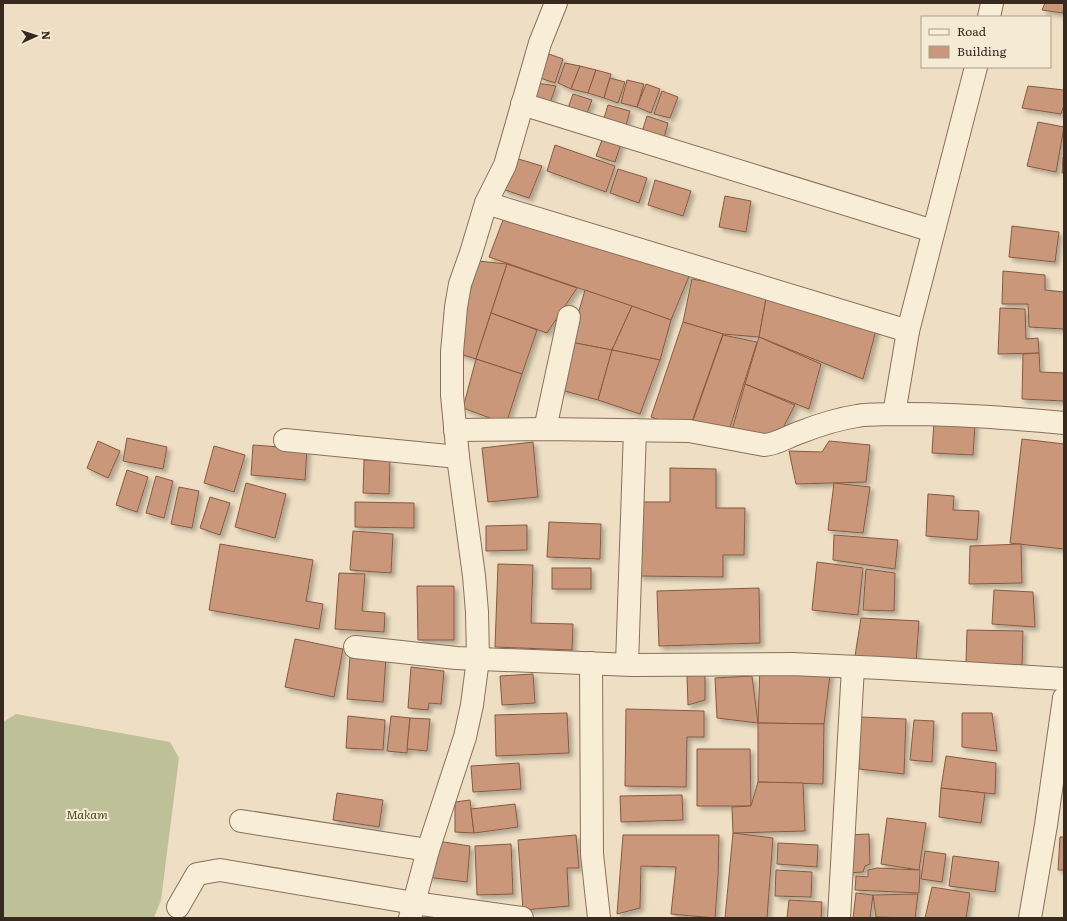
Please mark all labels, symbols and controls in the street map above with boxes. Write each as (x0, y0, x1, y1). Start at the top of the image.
north arrow (16, 16, 56, 56)
legend (921, 16, 1051, 68)
text: Road (957, 22, 987, 40)
text: N (39, 30, 55, 40)
text: Building (957, 42, 1007, 60)
park label: Makam (66, 805, 108, 823)

